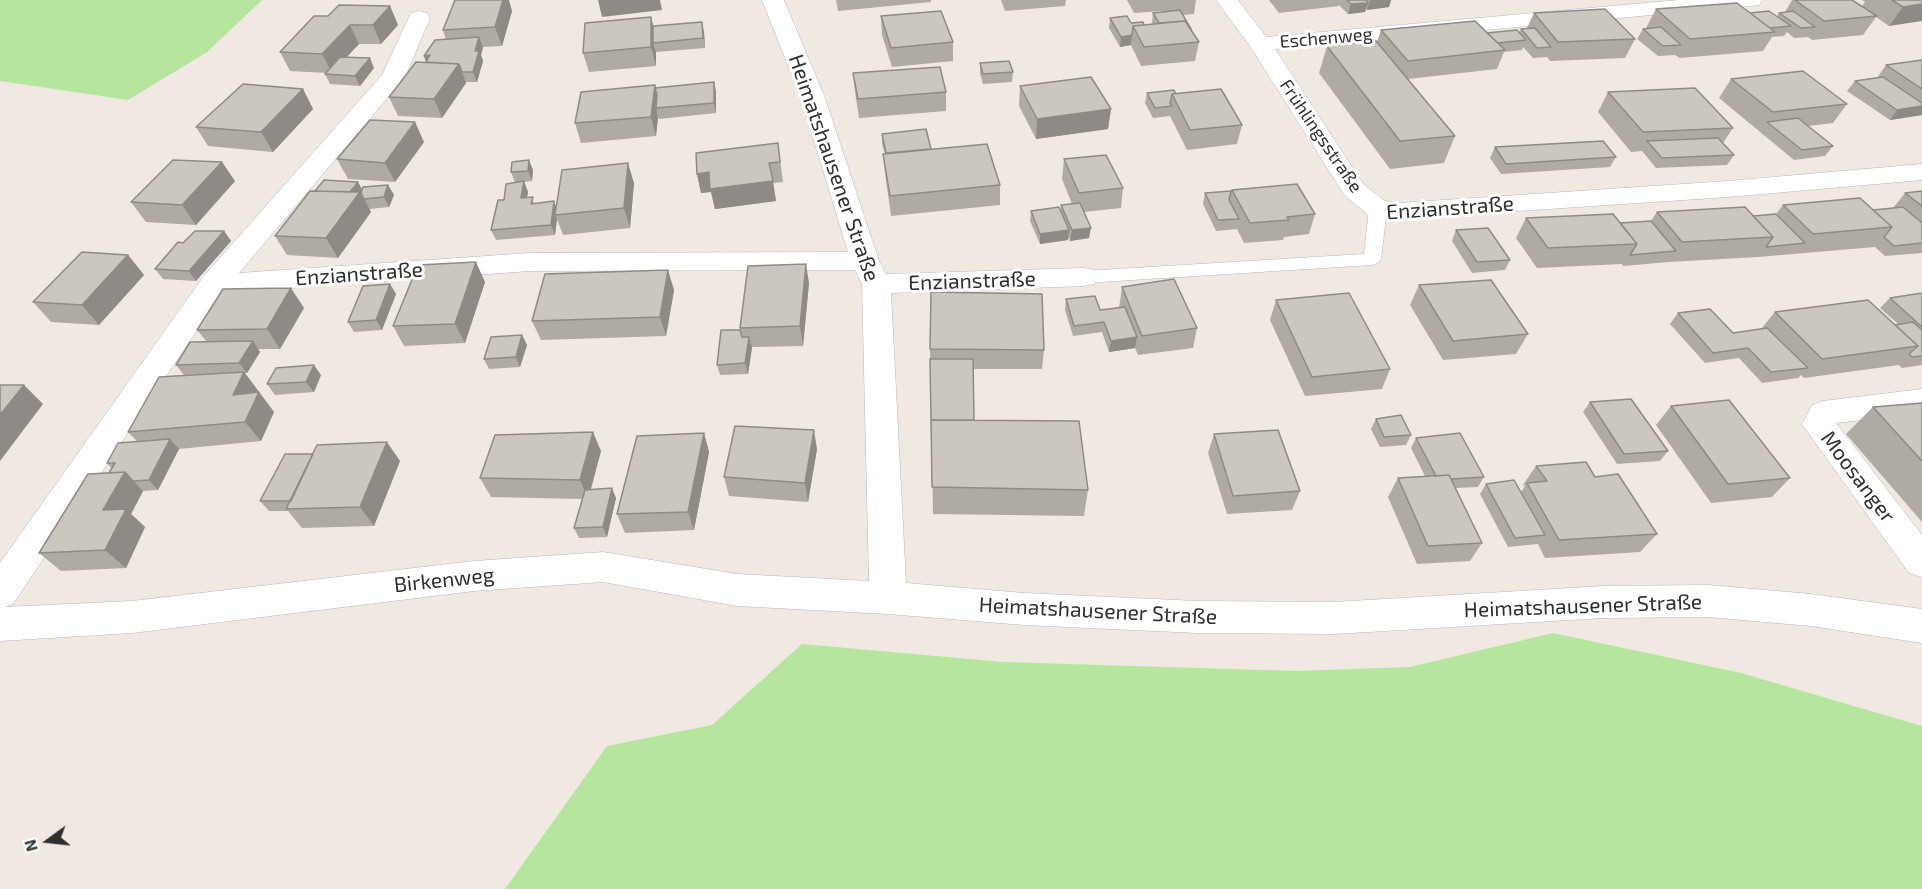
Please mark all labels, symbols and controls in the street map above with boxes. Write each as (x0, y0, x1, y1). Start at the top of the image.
street label: Eschenweg (1279, 23, 1373, 53)
street label: Heimatshausener Straße (783, 51, 885, 285)
street label: Frühlingsstraße (1275, 75, 1367, 197)
street label: Enzianstraße (1385, 191, 1515, 225)
street label: Enzianstraße (294, 257, 424, 291)
street label: Enzianstraße (908, 266, 1036, 296)
street label: Moosanger (1815, 426, 1901, 528)
street label: Birkenweg (393, 562, 495, 598)
street label: Heimatshausener Straße (1463, 589, 1703, 623)
street label: Heimatshausener Straße (978, 592, 1218, 630)
north arrow (18, 811, 78, 871)
text: N (19, 838, 41, 854)

